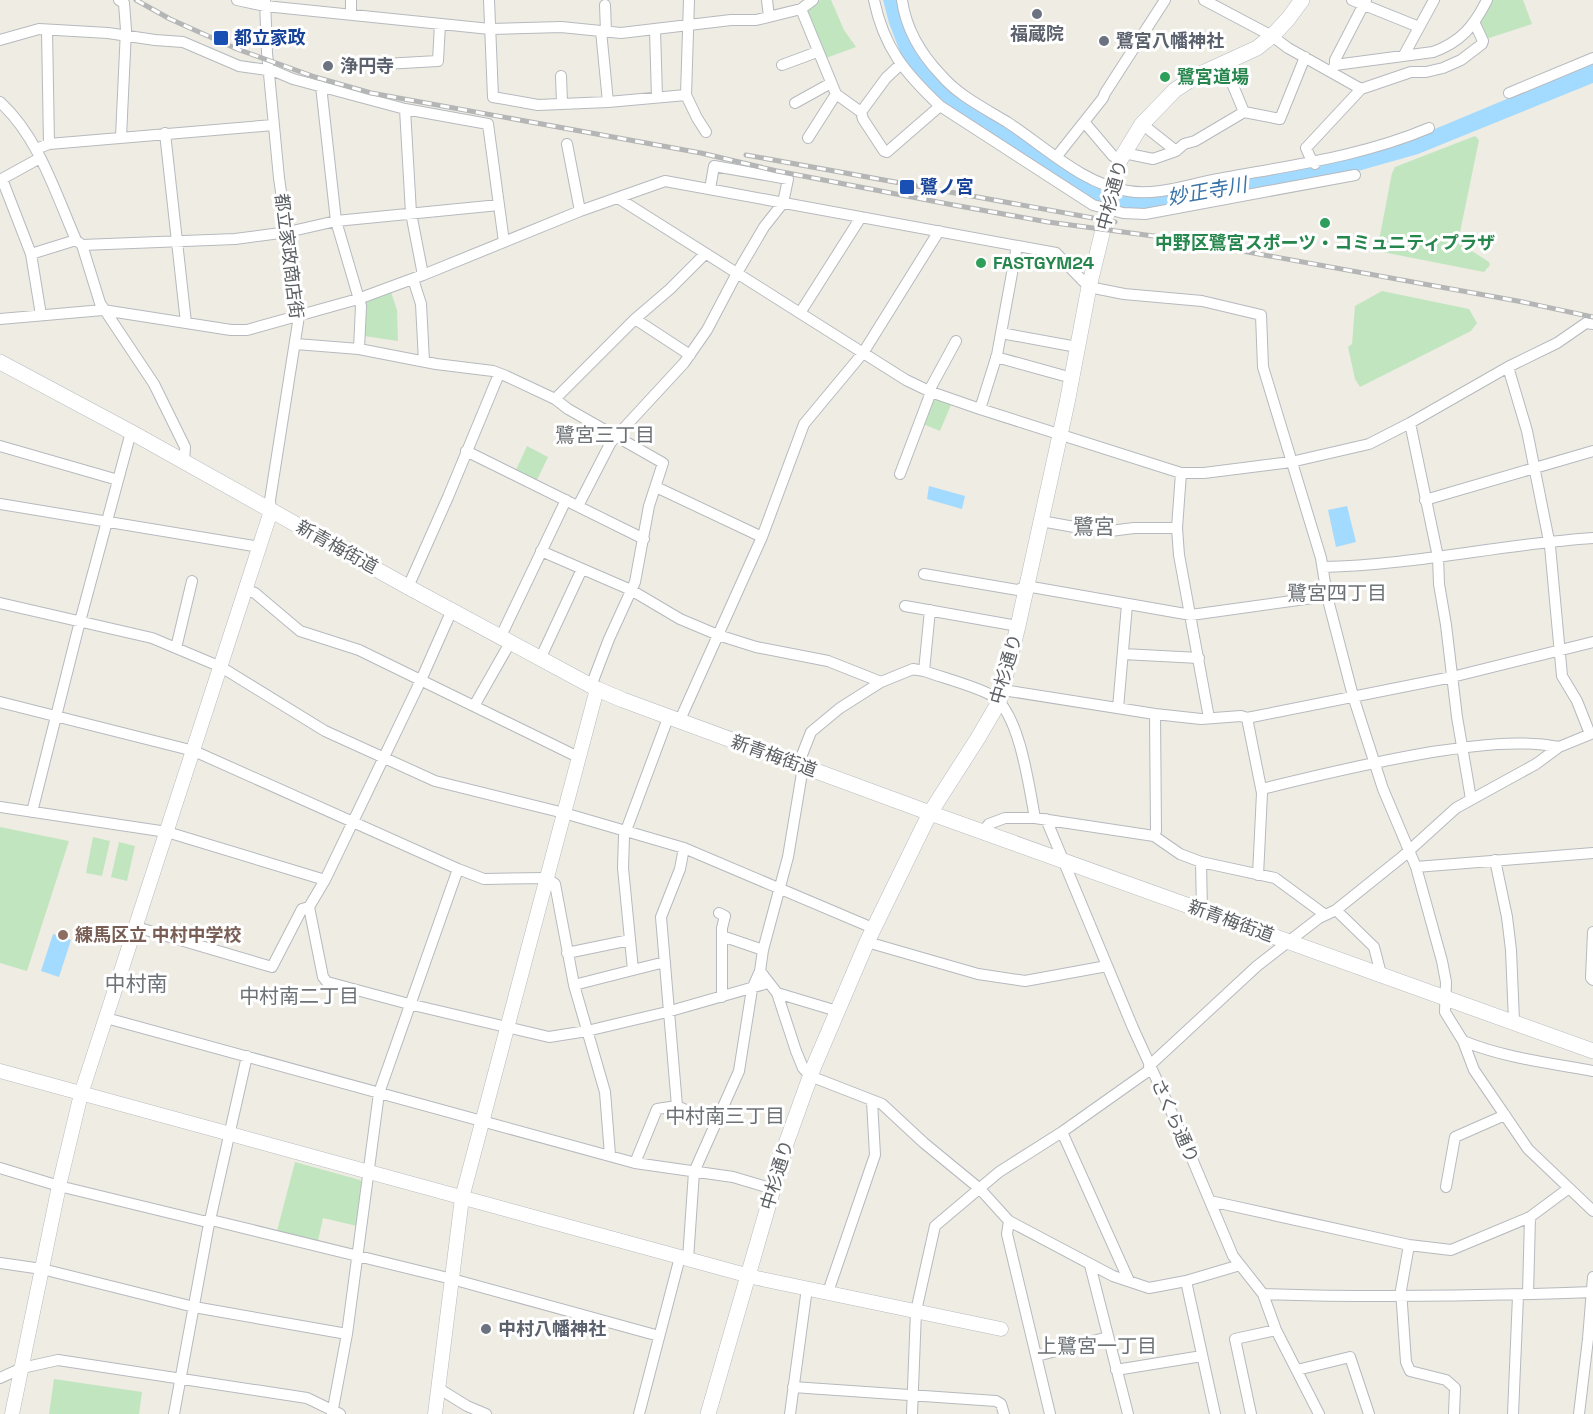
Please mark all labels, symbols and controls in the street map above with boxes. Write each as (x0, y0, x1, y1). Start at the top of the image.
marker: 福蔵院 (1030, 7, 1044, 21)
place label: 福蔵院 (1010, 22, 1064, 45)
place label: 都立家政 (234, 26, 306, 49)
marker: 都立家政 (212, 29, 230, 47)
place label: 鷺宮八幡神社 (1116, 29, 1224, 52)
marker: 鷺宮八幡神社 (1097, 34, 1111, 48)
place label: 浄円寺 (340, 54, 394, 77)
marker: 浄円寺 (321, 59, 335, 73)
place label: 鷺宮道場 (1177, 65, 1249, 88)
marker: 鷺宮道場 (1158, 70, 1172, 84)
street label: 中杉通り (1091, 157, 1132, 233)
water label: 妙正寺川 (1165, 171, 1251, 211)
place label: 鷺ノ宮 (920, 175, 974, 198)
marker: 鷺ノ宮 (898, 178, 916, 196)
street label: 都立家政商店街 (270, 192, 309, 320)
marker: 中野区鷺宮スポーツ・コミュニティプラザ (1318, 216, 1332, 230)
place label: 中野区鷺宮スポーツ・コミュニティプラザ (1155, 231, 1495, 254)
place label: FASTGYM24 (993, 251, 1095, 274)
marker: FASTGYM24 (974, 256, 988, 270)
district label: 鷺宮三丁目 (555, 422, 655, 448)
district label: 鷺宮 (1073, 513, 1115, 540)
street label: 新青梅街道 (292, 515, 382, 578)
district label: 鷺宮四丁目 (1287, 580, 1387, 606)
street label: 中杉通り (985, 631, 1026, 707)
street label: 新青梅街道 (728, 729, 820, 782)
street label: 新青梅街道 (1185, 894, 1277, 947)
place label: 練馬区立 中村中学校 (75, 923, 242, 946)
marker: 練馬区立 中村中学校 (56, 928, 70, 942)
district label: 中村南 (105, 970, 168, 997)
district label: 中村南二丁目 (239, 983, 359, 1009)
street label: さくら通り (1147, 1075, 1204, 1167)
district label: 中村南三丁目 (665, 1103, 785, 1129)
street label: 中杉通り (755, 1137, 798, 1213)
place label: 中村八幡神社 (498, 1317, 606, 1340)
marker: 中村八幡神社 (479, 1322, 493, 1336)
district label: 上鷺宮一丁目 (1037, 1333, 1157, 1359)

